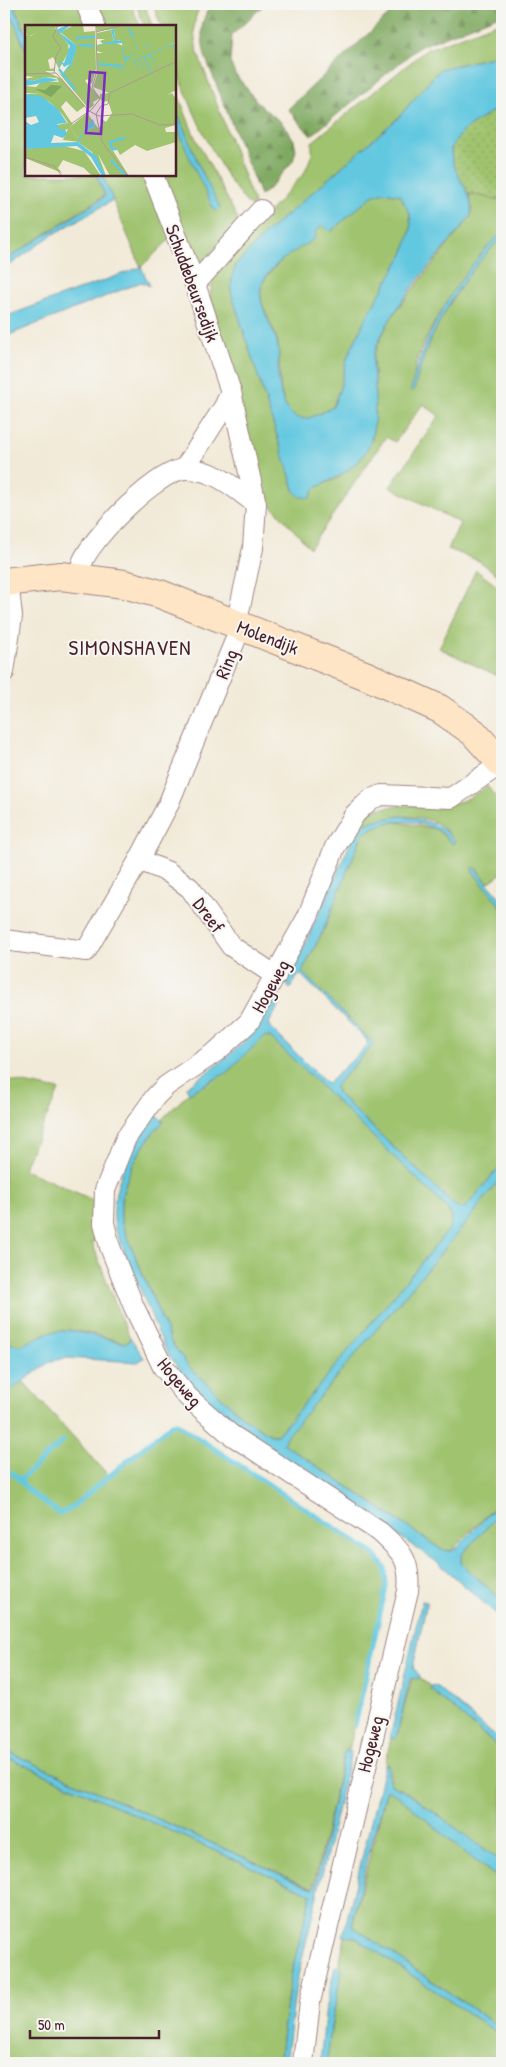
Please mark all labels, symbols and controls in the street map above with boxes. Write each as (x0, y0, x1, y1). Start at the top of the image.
inset map (25, 25, 176, 176)
street label: Schuddebeursedijk (160, 221, 226, 345)
street label: Molendijk (233, 613, 303, 661)
district label: SIMONSHAVEN (69, 633, 191, 662)
street label: Ring (208, 645, 244, 683)
street label: Dreef (187, 892, 231, 938)
street label: Hogeweg (245, 955, 295, 1017)
street label: Hogeweg (152, 1352, 208, 1412)
street label: Hogeweg (350, 1713, 390, 1775)
scale bar (30, 2007, 159, 2039)
text: 50 m (38, 2014, 65, 2035)

